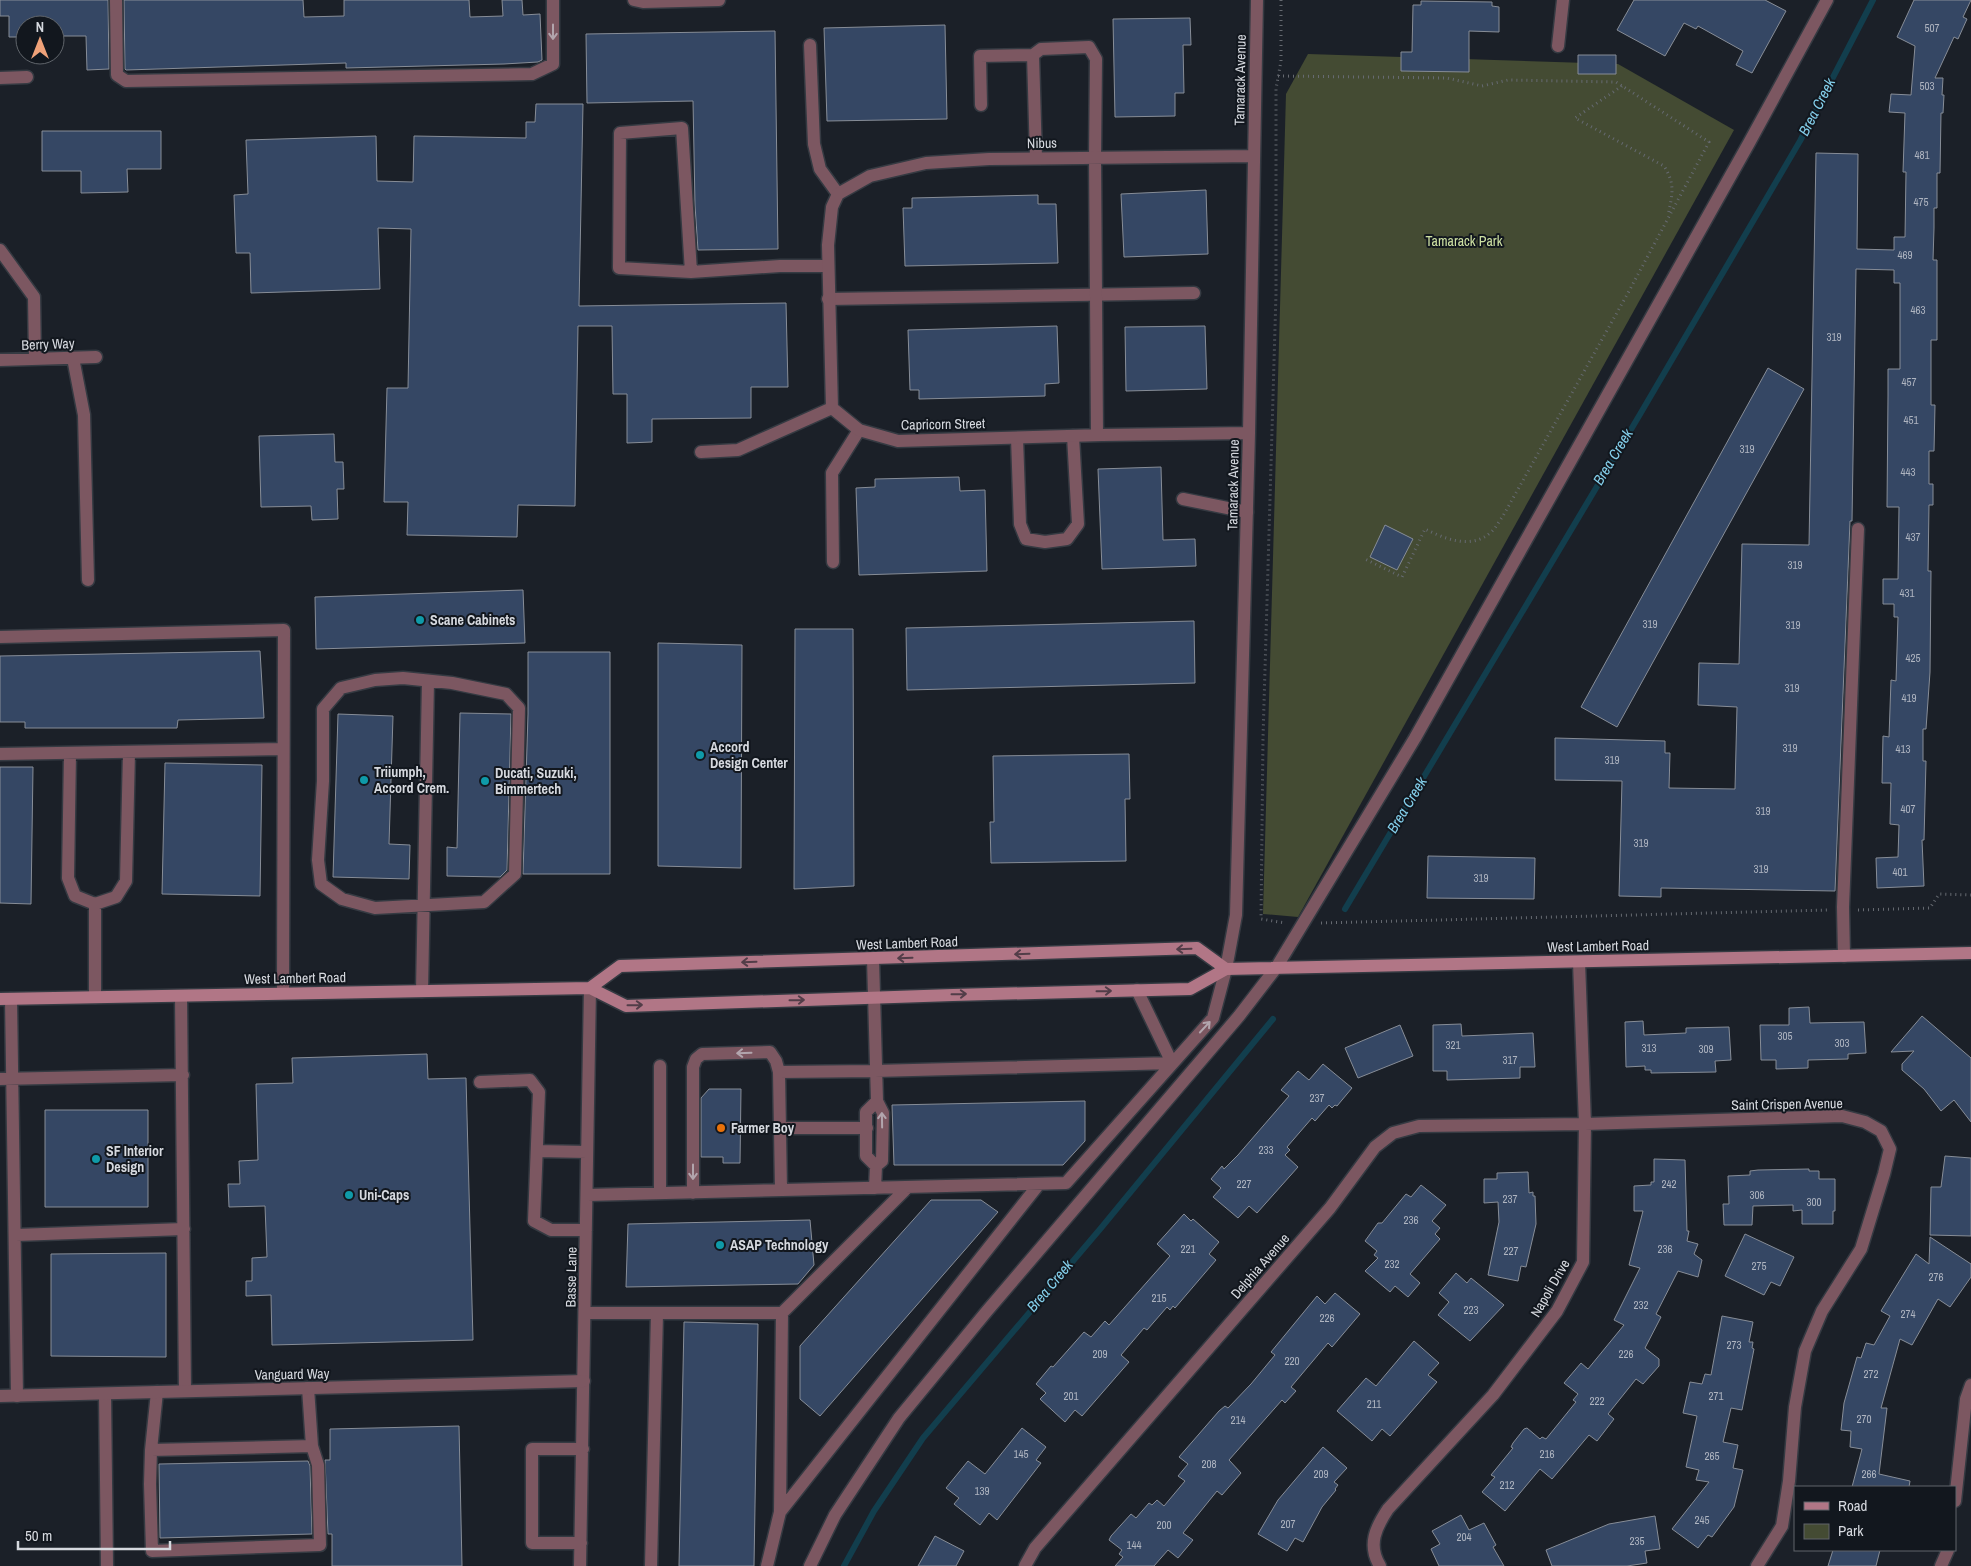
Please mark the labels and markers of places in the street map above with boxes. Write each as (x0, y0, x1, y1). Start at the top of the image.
place label: Scane Cabinets (430, 611, 516, 629)
marker: Scane Cabinets (414, 614, 426, 626)
place label: Accord Design Center (710, 738, 788, 772)
marker: Accord Design Center (694, 749, 706, 761)
place label: Triiumph, Accord Crem. (374, 763, 449, 797)
place label: Ducati, Suzuki, Bimmertech (495, 764, 577, 798)
marker: Triiumph, Accord Crem. (358, 774, 370, 786)
marker: Ducati, Suzuki, Bimmertech (479, 775, 491, 787)
place label: Farmer Boy (731, 1119, 795, 1137)
marker: Farmer Boy (715, 1122, 727, 1134)
place label: SF Interior Design (106, 1142, 164, 1176)
marker: SF Interior Design (90, 1153, 102, 1165)
place label: Uni-Caps (359, 1186, 409, 1204)
marker: Uni-Caps (343, 1189, 355, 1201)
place label: ASAP Technology (730, 1236, 829, 1254)
marker: ASAP Technology (714, 1239, 726, 1251)

